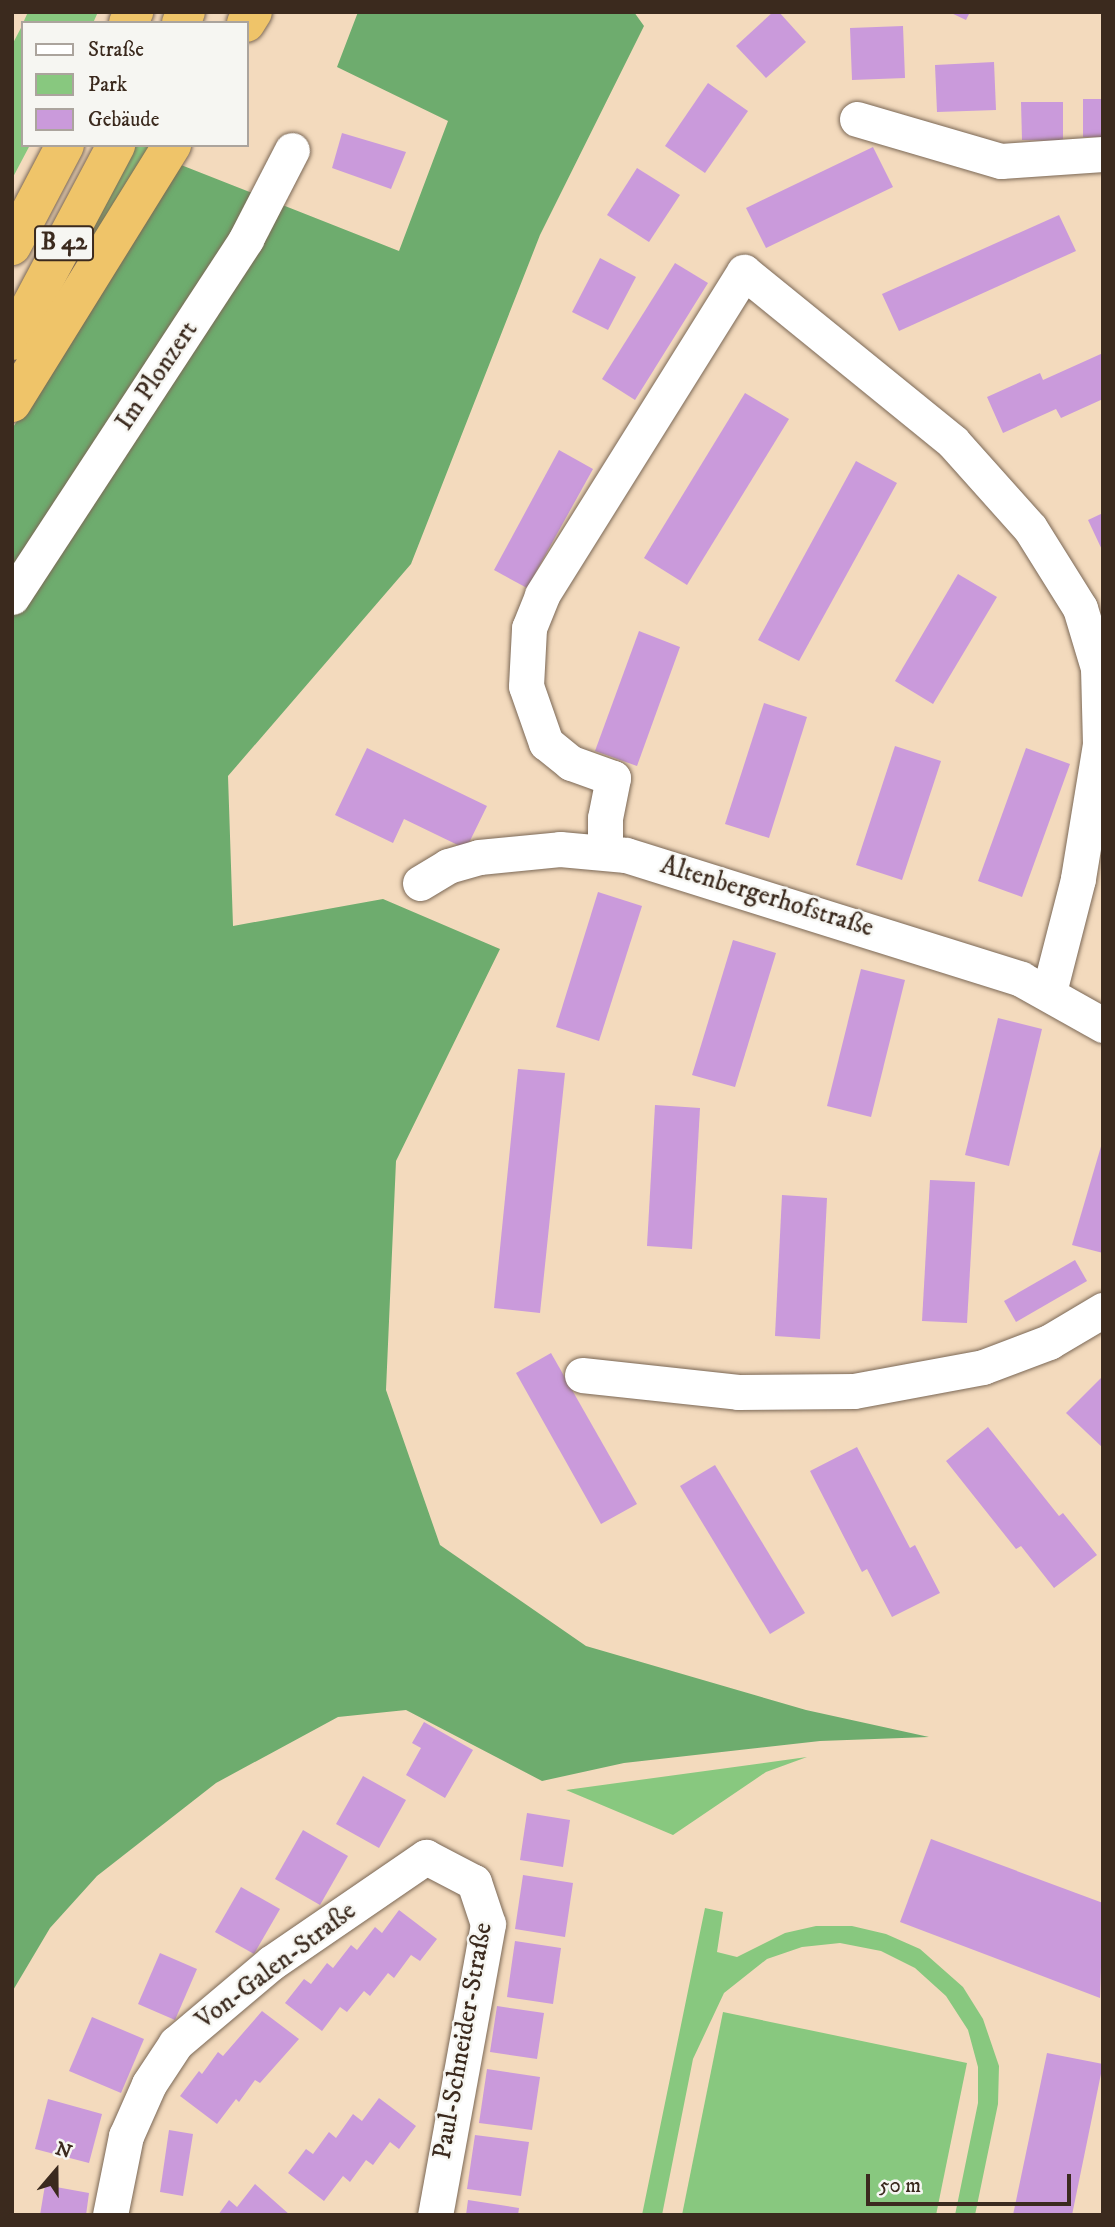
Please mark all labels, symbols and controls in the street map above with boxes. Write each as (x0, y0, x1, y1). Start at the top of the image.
legend (21, 21, 248, 147)
text: Straße (88, 37, 144, 63)
text: Park (88, 72, 127, 98)
text: Gebäude (88, 107, 159, 133)
road number: B 42 (32, 223, 96, 264)
street label: Im Plonzert (109, 316, 205, 436)
street label: Altenbergerhofstraße (657, 850, 877, 944)
street label: Von-Galen-Straße (190, 1896, 362, 2036)
street label: Paul-Schneider-Straße (427, 1920, 499, 2162)
north arrow (21, 2136, 91, 2206)
text: N (52, 2137, 75, 2164)
scale bar (870, 2160, 1075, 2204)
text: 50 m (879, 2173, 921, 2199)

